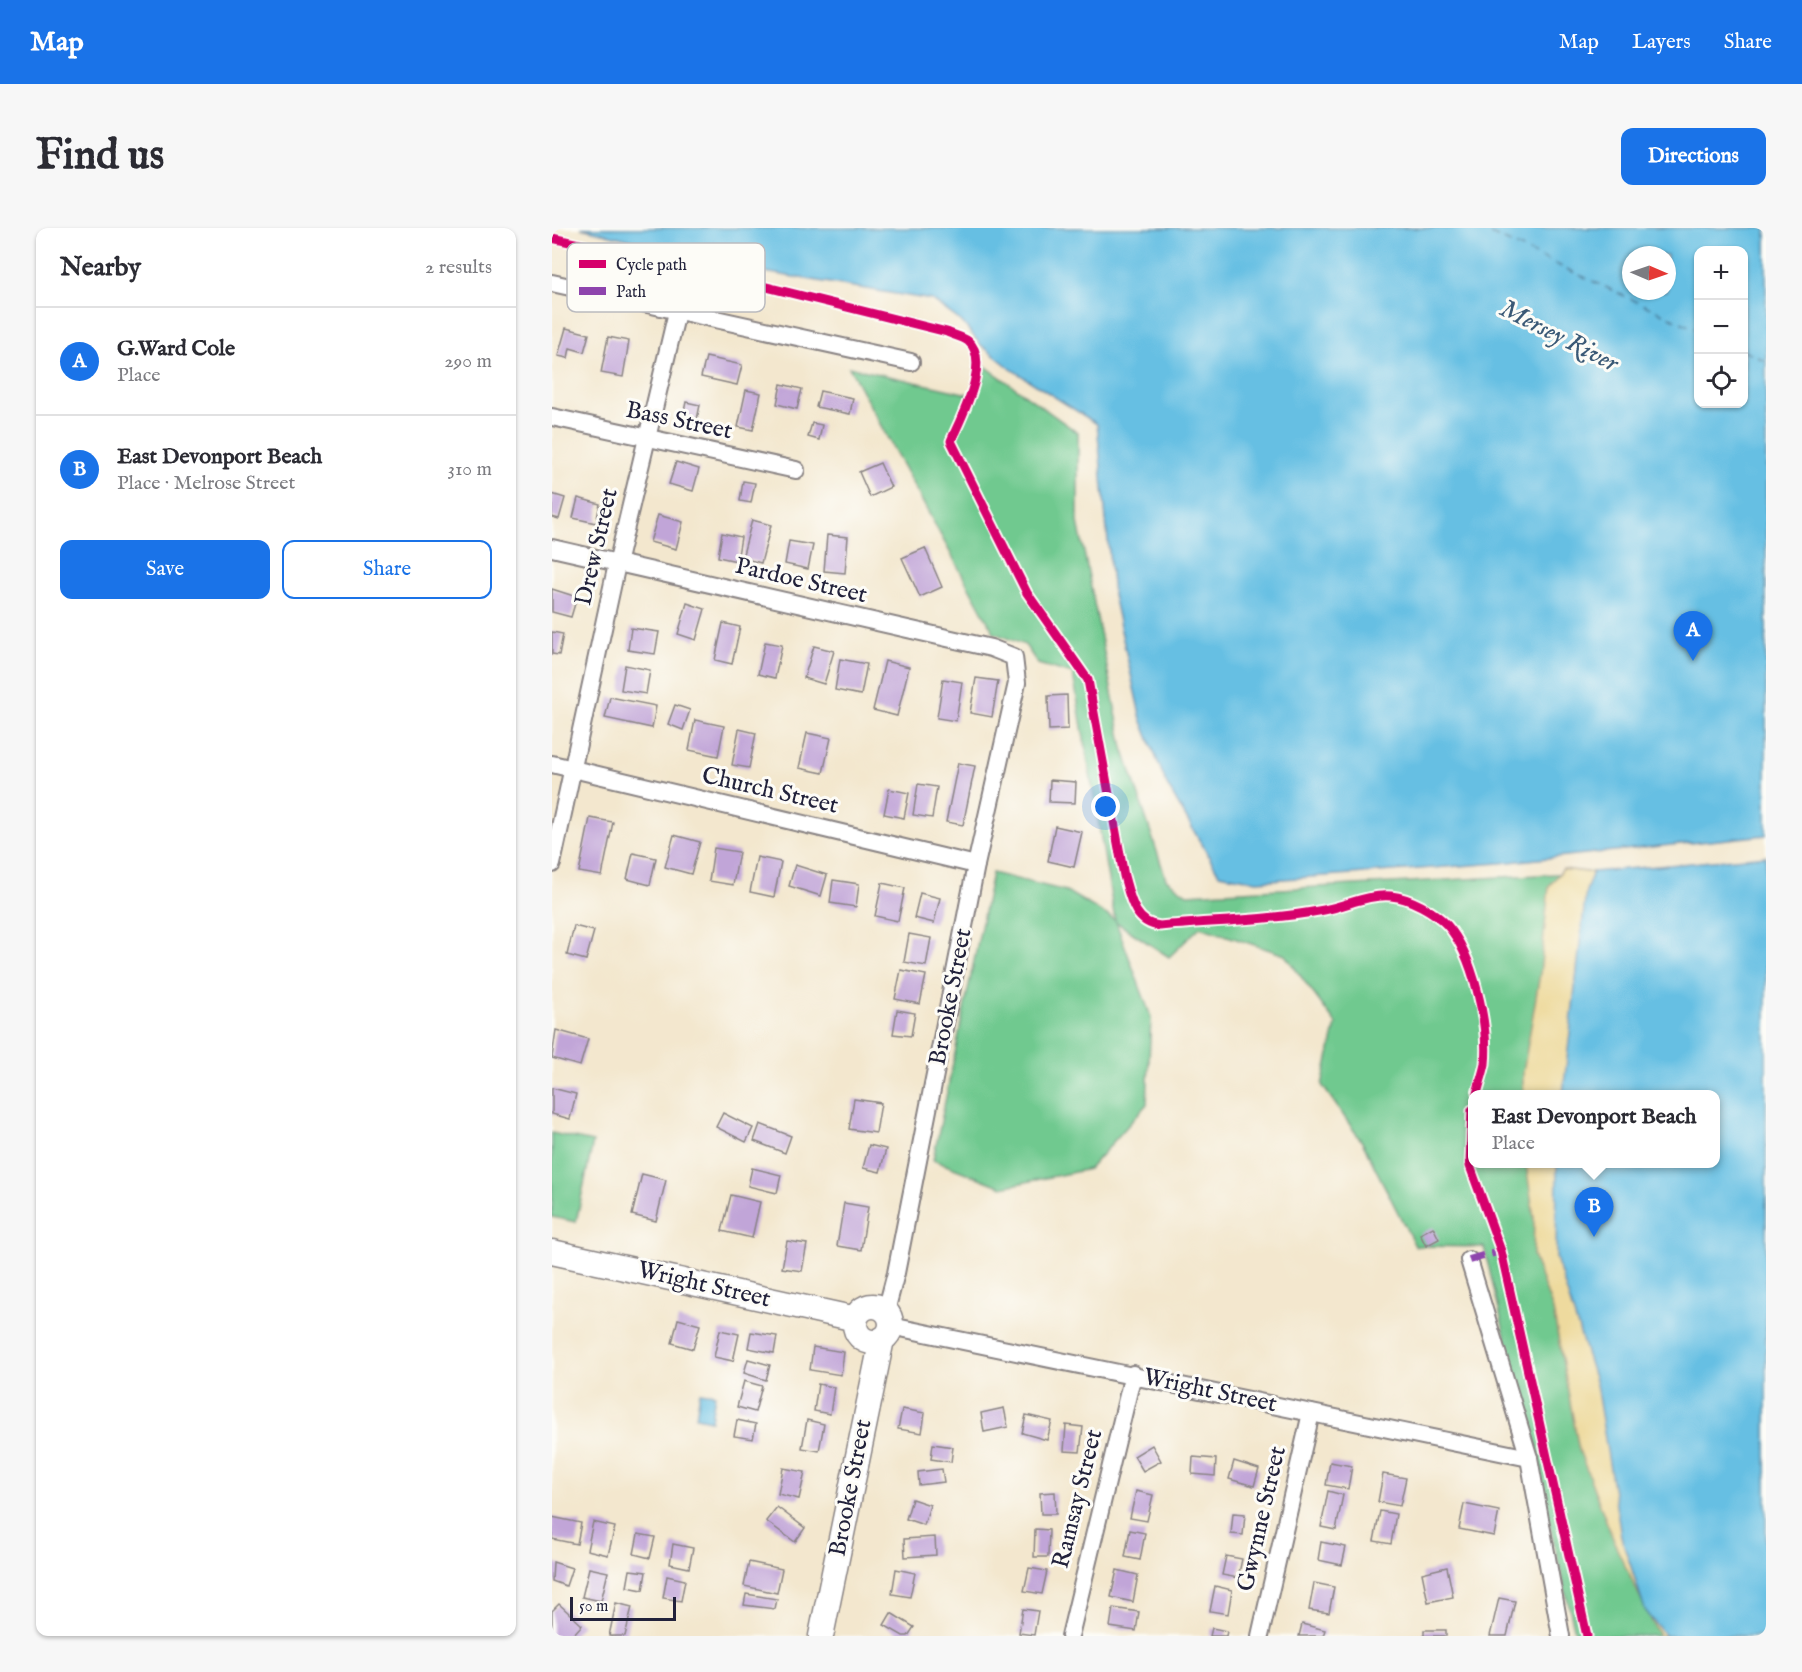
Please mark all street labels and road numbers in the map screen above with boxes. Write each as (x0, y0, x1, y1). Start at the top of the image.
street label: Bass Street (623, 395, 735, 447)
street label: Drew Street (568, 485, 626, 609)
street label: Pardoe Street (732, 551, 870, 611)
street label: Church Street (699, 760, 841, 822)
street label: Brooke Street (923, 926, 979, 1068)
street label: Wright Street (634, 1255, 774, 1315)
street label: Wright Street (1140, 1362, 1280, 1420)
street label: Brooke Street (823, 1417, 879, 1559)
street label: Ramsay Street (1046, 1426, 1110, 1572)
street label: Gwynne Street (1230, 1443, 1294, 1595)

